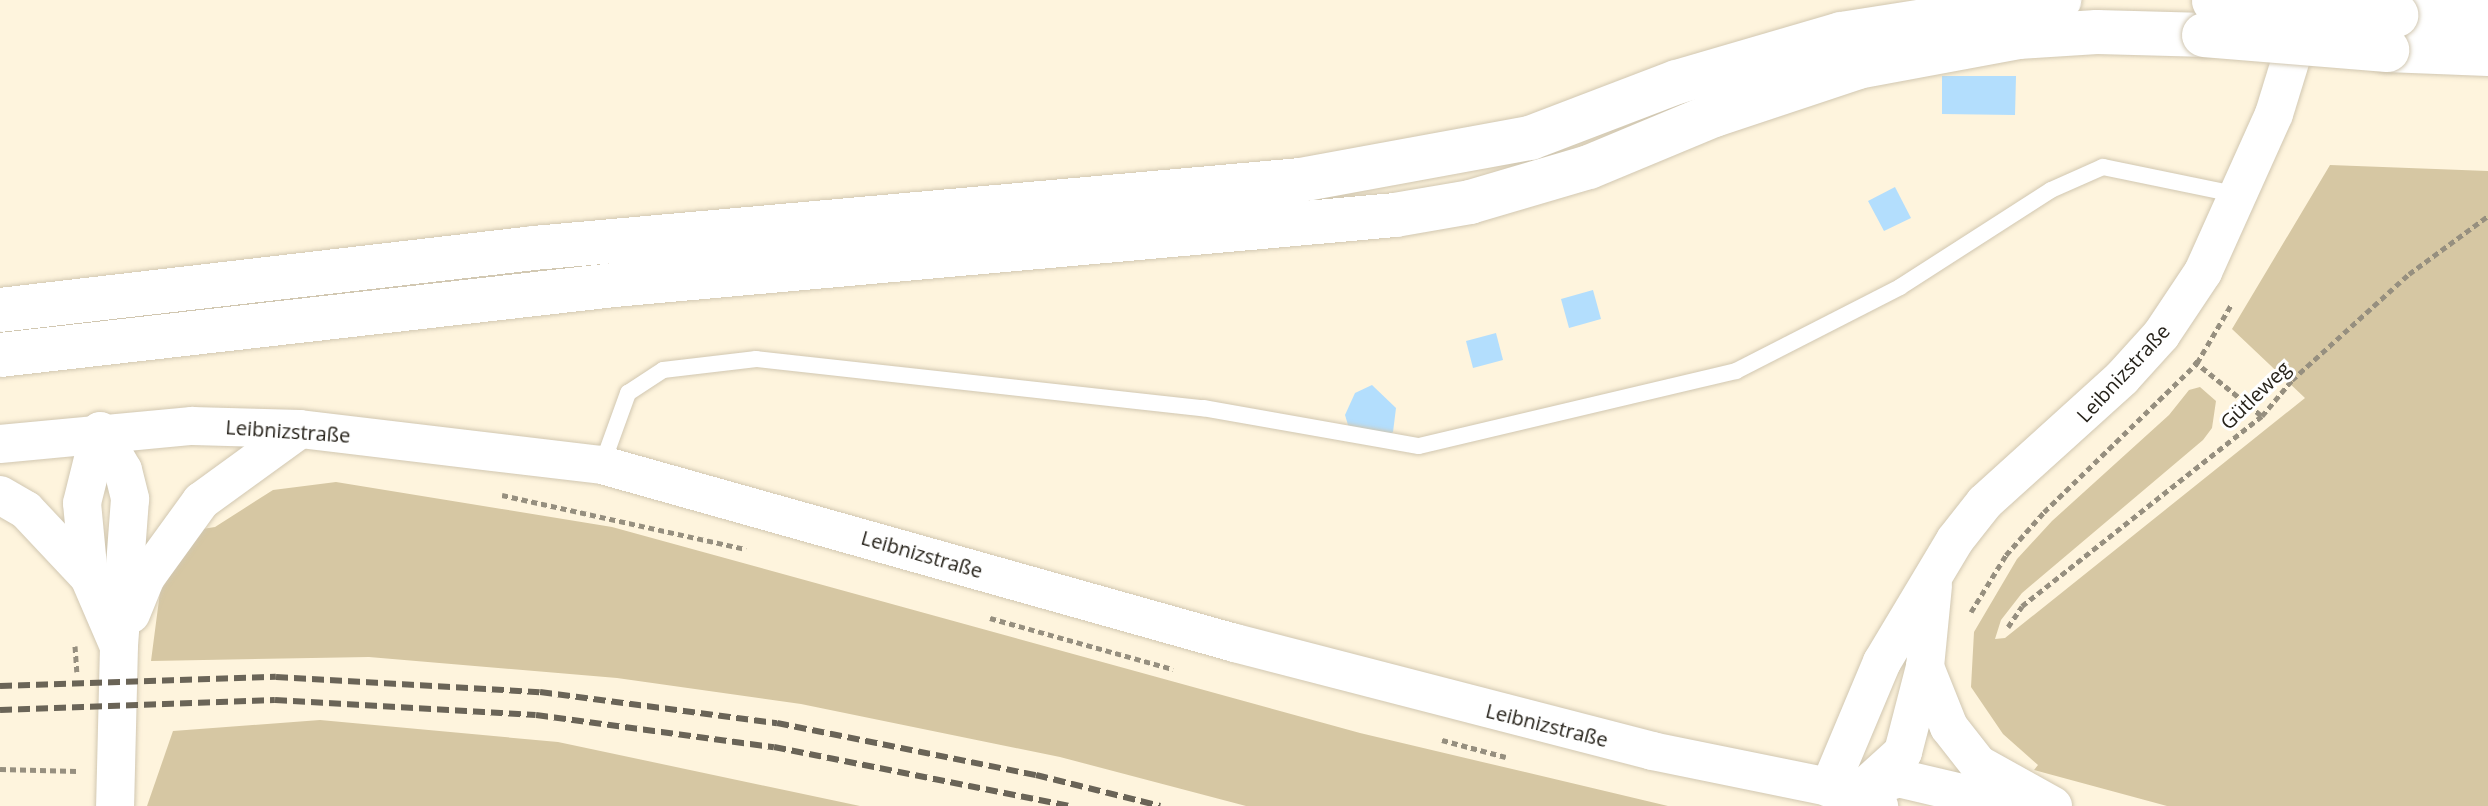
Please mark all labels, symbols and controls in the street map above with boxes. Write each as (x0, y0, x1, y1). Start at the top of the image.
street label: Leibnizstraße (2072, 319, 2174, 427)
street label: Gütleweg (2215, 356, 2295, 434)
street label: Leibnizstraße (225, 415, 351, 447)
street label: Leibnizstraße (858, 525, 986, 583)
street label: Leibnizstraße (1483, 698, 1611, 752)

